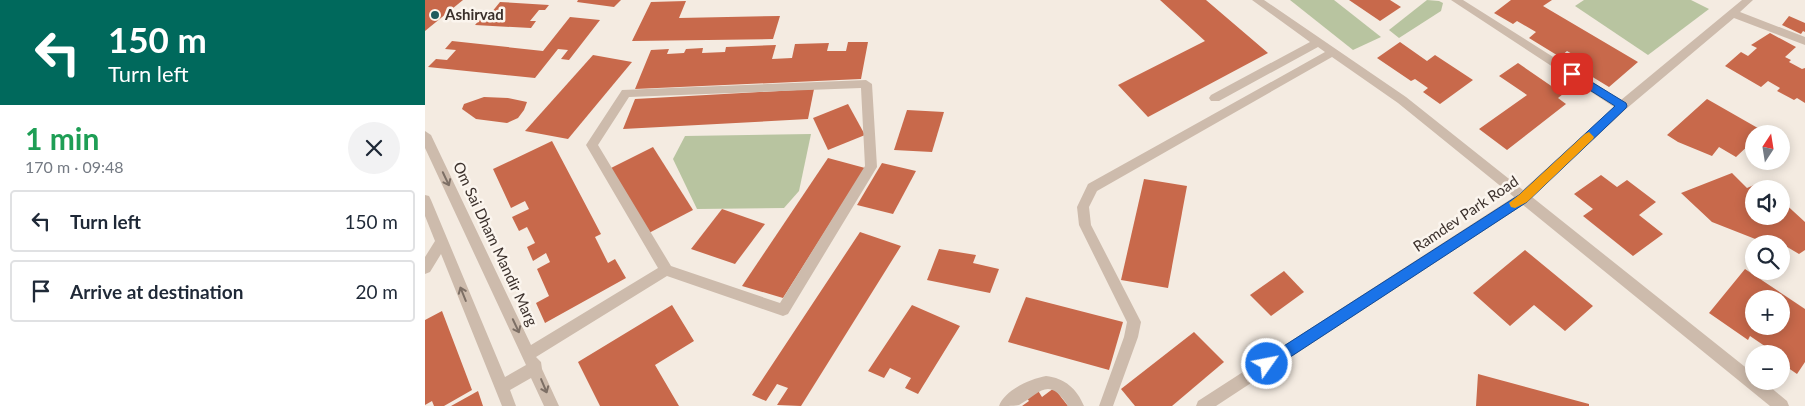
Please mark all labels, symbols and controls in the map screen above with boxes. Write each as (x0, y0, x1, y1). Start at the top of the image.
place label: Ashirvad (444, 5, 504, 23)
marker: Ashirvad (429, 9, 441, 21)
text: 150 m (108, 18, 207, 60)
icon: left (25, 20, 90, 85)
pin (1551, 53, 1593, 95)
text: Turn left (108, 60, 189, 87)
icon: arrive (1558, 60, 1586, 88)
text: 1 min (25, 120, 99, 156)
button: close (348, 122, 400, 174)
north arrow (1745, 125, 1790, 170)
map controls (1745, 125, 1790, 390)
text: 170 m · 09:48 (25, 157, 124, 176)
street label: Om Sai Dham Mandir Marg (450, 159, 542, 329)
one-way arrow (442, 171, 451, 186)
street label: Ramdev Park Road (1409, 171, 1521, 255)
button: sound (1745, 180, 1790, 225)
icon: left (27, 207, 55, 235)
text: Turn left (70, 210, 141, 233)
text: 150 m (344, 210, 398, 233)
button: search (1745, 235, 1790, 280)
icon: arrive (27, 277, 55, 305)
text: Arrive at destination (70, 280, 243, 303)
text: 20 m (355, 280, 398, 303)
one-way arrow (458, 287, 468, 302)
button: + (1745, 290, 1790, 335)
one-way arrow (512, 318, 521, 333)
position arrow (1240, 337, 1292, 389)
button: − (1745, 345, 1790, 390)
one-way arrow (540, 378, 550, 393)

